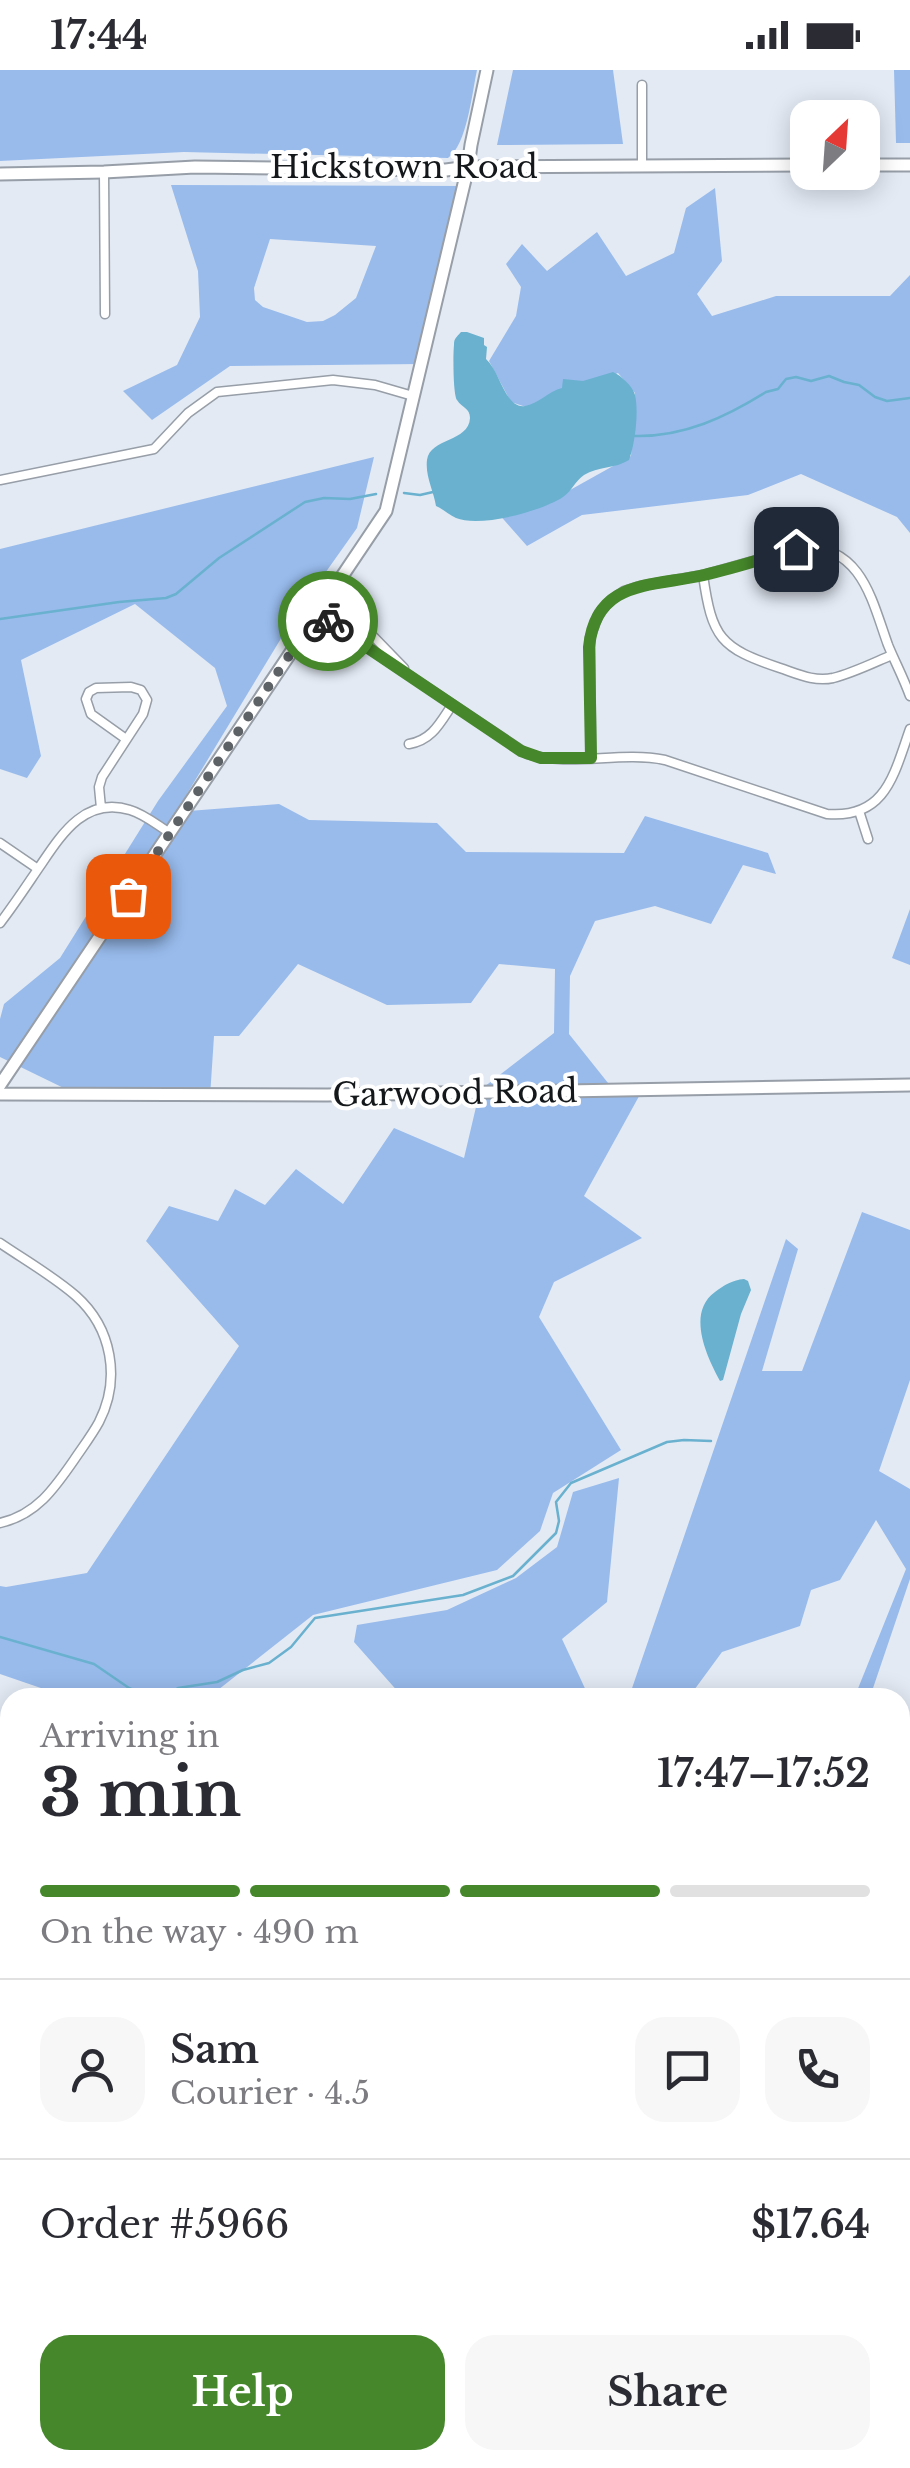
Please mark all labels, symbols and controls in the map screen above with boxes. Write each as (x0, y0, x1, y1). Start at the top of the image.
text: 17:44 (50, 12, 147, 59)
north arrow (790, 100, 880, 190)
map controls (790, 100, 880, 190)
street label: Hickstown Road (270, 147, 538, 187)
pin (754, 507, 839, 592)
icon: home (769, 522, 824, 577)
courier (278, 571, 378, 671)
icon: bike (301, 594, 356, 649)
pin (86, 854, 171, 939)
icon: bag (101, 869, 156, 924)
street label: Garwood Road (332, 1071, 578, 1115)
text: Arriving in (40, 1716, 219, 1756)
text: 17:47–17:52 (657, 1750, 870, 1797)
text: 3 min (40, 1753, 241, 1834)
text: On the way · 490 m (40, 1912, 359, 1952)
button: person (40, 2017, 145, 2122)
button: chat (635, 2017, 740, 2122)
button: phone (765, 2017, 870, 2122)
text: Sam (170, 2026, 259, 2073)
text: Courier · 4.5 (170, 2073, 370, 2113)
text: Order #5966 (40, 2201, 289, 2248)
text: $17.64 (751, 2201, 870, 2248)
button: Help (40, 2335, 445, 2450)
button: Share (465, 2335, 870, 2450)

